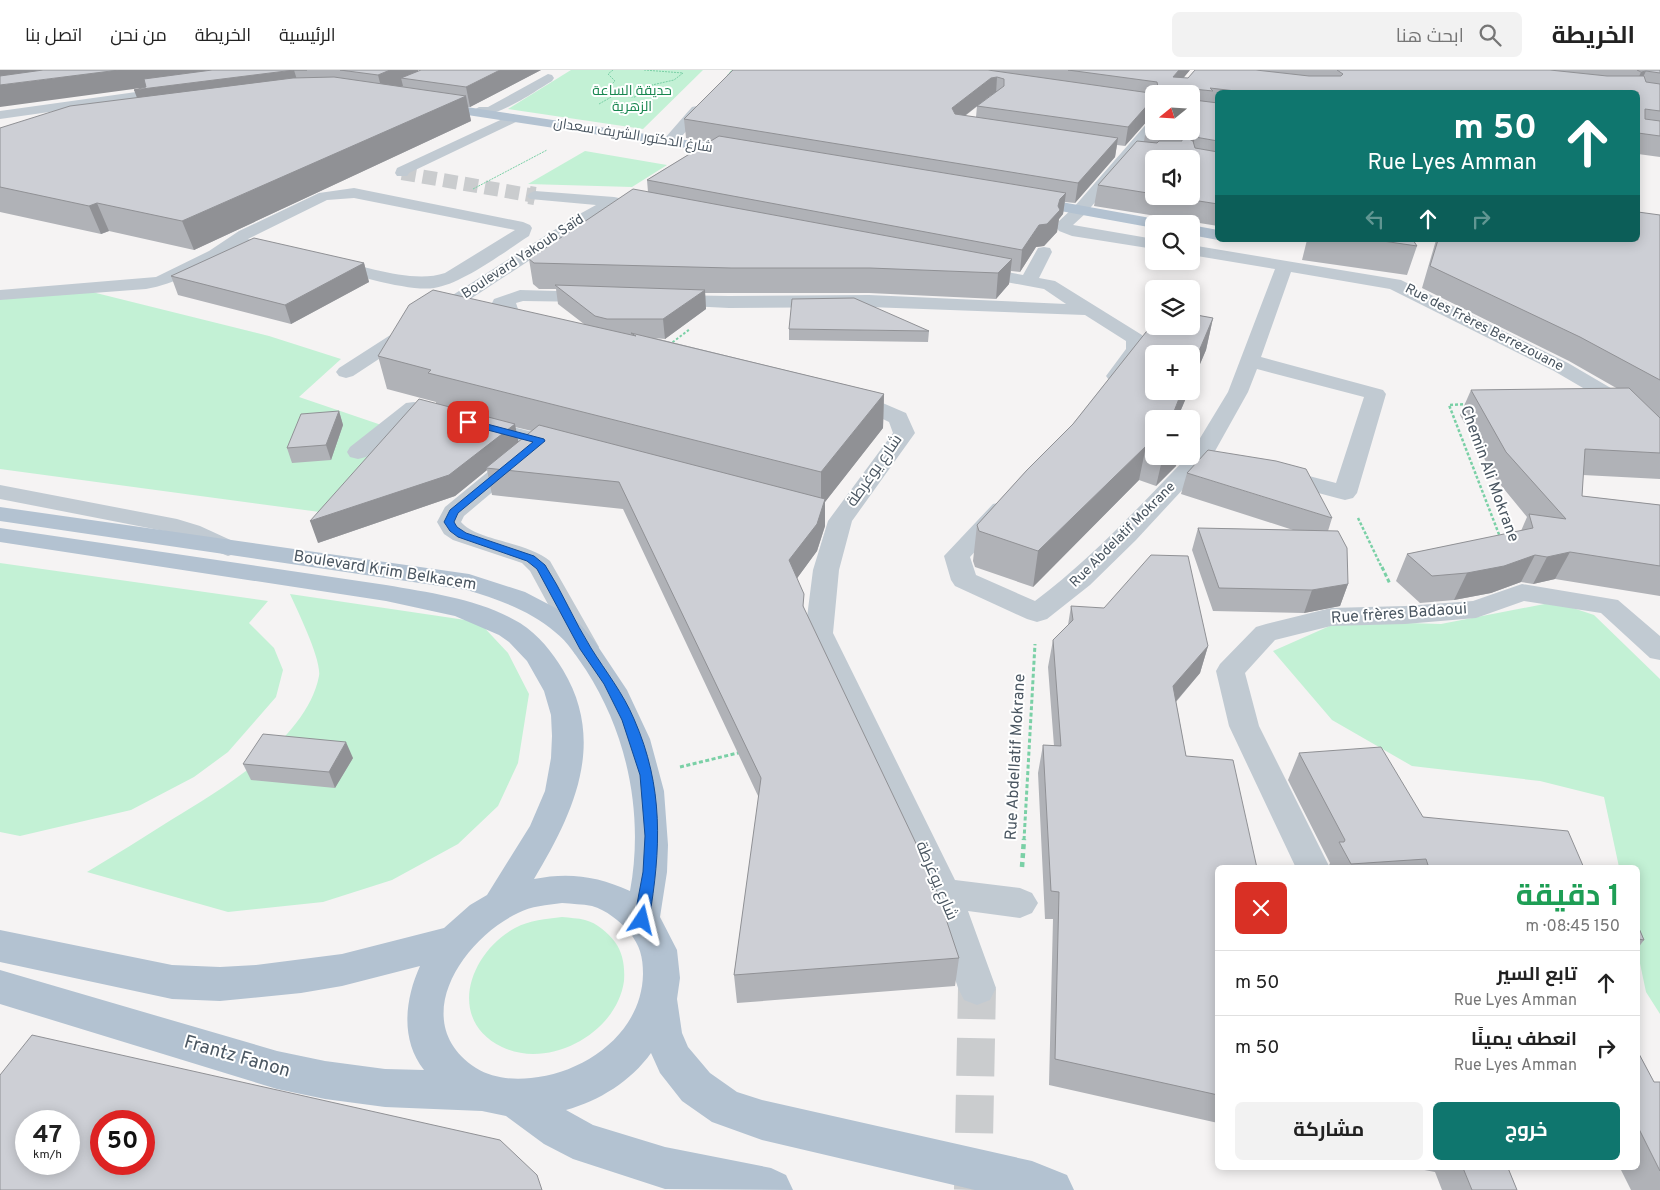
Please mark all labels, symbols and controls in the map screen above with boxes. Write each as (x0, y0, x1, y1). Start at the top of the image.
search box (1172, 12, 1522, 57)
icon: search (1476, 21, 1504, 49)
text: الخريطة (1552, 22, 1635, 52)
text: اتصل بنا (25, 25, 82, 48)
text: من نحن (110, 25, 167, 48)
text: الخريطة (195, 25, 251, 48)
text: الرئيسية (279, 25, 336, 48)
text: ابحث هنا (1396, 25, 1464, 49)
park label: حديقة الساعة الزهرية (592, 83, 672, 116)
north arrow (1145, 85, 1200, 140)
map controls (1145, 85, 1200, 465)
text: 50 m (1453, 107, 1537, 151)
icon: ahead (1555, 110, 1620, 175)
street label: شارغ الدكتور الشريف سعدان (552, 115, 714, 157)
button: sound (1145, 150, 1200, 205)
text: Rue Lyes Amman (1367, 150, 1537, 177)
icon: left (1361, 205, 1389, 233)
icon: ahead (1414, 205, 1442, 233)
icon: right (1467, 205, 1495, 233)
street label: Boulevard Yakoub Saïd (459, 211, 587, 303)
button: search (1145, 215, 1200, 270)
button: layers (1145, 280, 1200, 335)
street label: Rue des Frères Berrezouane (1402, 281, 1566, 375)
button: + (1145, 345, 1200, 400)
pin (447, 401, 489, 443)
street label: Chemin Ali Mokrane (1455, 403, 1523, 545)
icon: arrive (454, 408, 482, 436)
button: − (1145, 410, 1200, 465)
street label: شارع يوغرطة (843, 431, 907, 511)
street label: Rue Abdelatif Mokrane (1067, 479, 1179, 591)
street label: Boulevard Krim Belkacem (292, 547, 478, 595)
street label: Rue frères Badaoui (1330, 599, 1468, 629)
street label: Rue Abdellatif Mokrane (1002, 673, 1030, 841)
street label: شارع يوغرطة (910, 839, 962, 923)
text: 1 دقيقة (1516, 879, 1620, 916)
button: close (1235, 882, 1287, 934)
position arrow (615, 893, 667, 945)
text: 150 m · 08:45 (1525, 917, 1620, 937)
text: تابع السير (1497, 963, 1577, 987)
icon: ahead (1592, 969, 1620, 997)
text: 50 m (1235, 971, 1280, 995)
text: Rue Lyes Amman (1454, 991, 1577, 1011)
text: انعطف يمينًا (1471, 1028, 1577, 1052)
street label: Frantz Fanon (181, 1030, 293, 1084)
icon: right (1592, 1034, 1620, 1062)
text: 50 m (1235, 1036, 1280, 1060)
text: Rue Lyes Amman (1454, 1056, 1577, 1076)
button: مشاركة (1235, 1102, 1423, 1160)
button: خروج (1433, 1102, 1620, 1160)
speed limit sign: 50 (90, 1110, 155, 1175)
text: 47 (33, 1120, 62, 1152)
text: km/h (33, 1147, 62, 1163)

